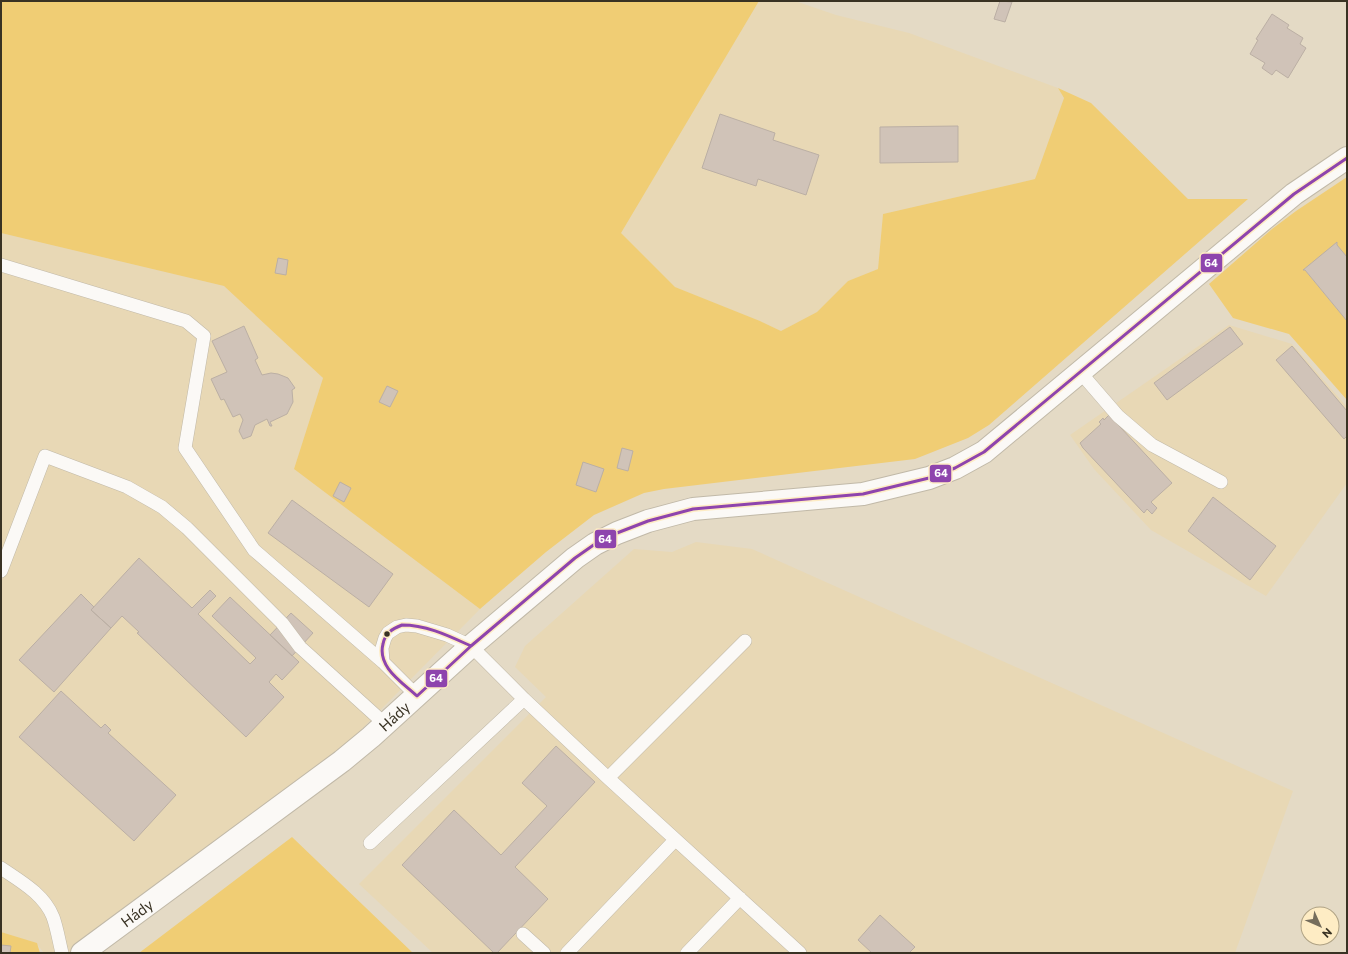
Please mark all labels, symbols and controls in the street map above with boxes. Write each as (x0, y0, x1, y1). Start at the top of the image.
line badge: 64 (1200, 253, 1223, 273)
text: 64 (1204, 256, 1218, 269)
line badge: 64 (929, 464, 952, 483)
text: 64 (934, 466, 948, 479)
line badge: 64 (594, 529, 617, 549)
text: 64 (598, 532, 612, 545)
unlabelled marker (382, 629, 392, 639)
line badge: 64 (425, 669, 448, 688)
text: 64 (429, 671, 443, 684)
street label: Hády (375, 697, 413, 735)
street label: Hády (117, 895, 157, 930)
north arrow (1300, 906, 1340, 946)
text: N (1320, 926, 1335, 941)

